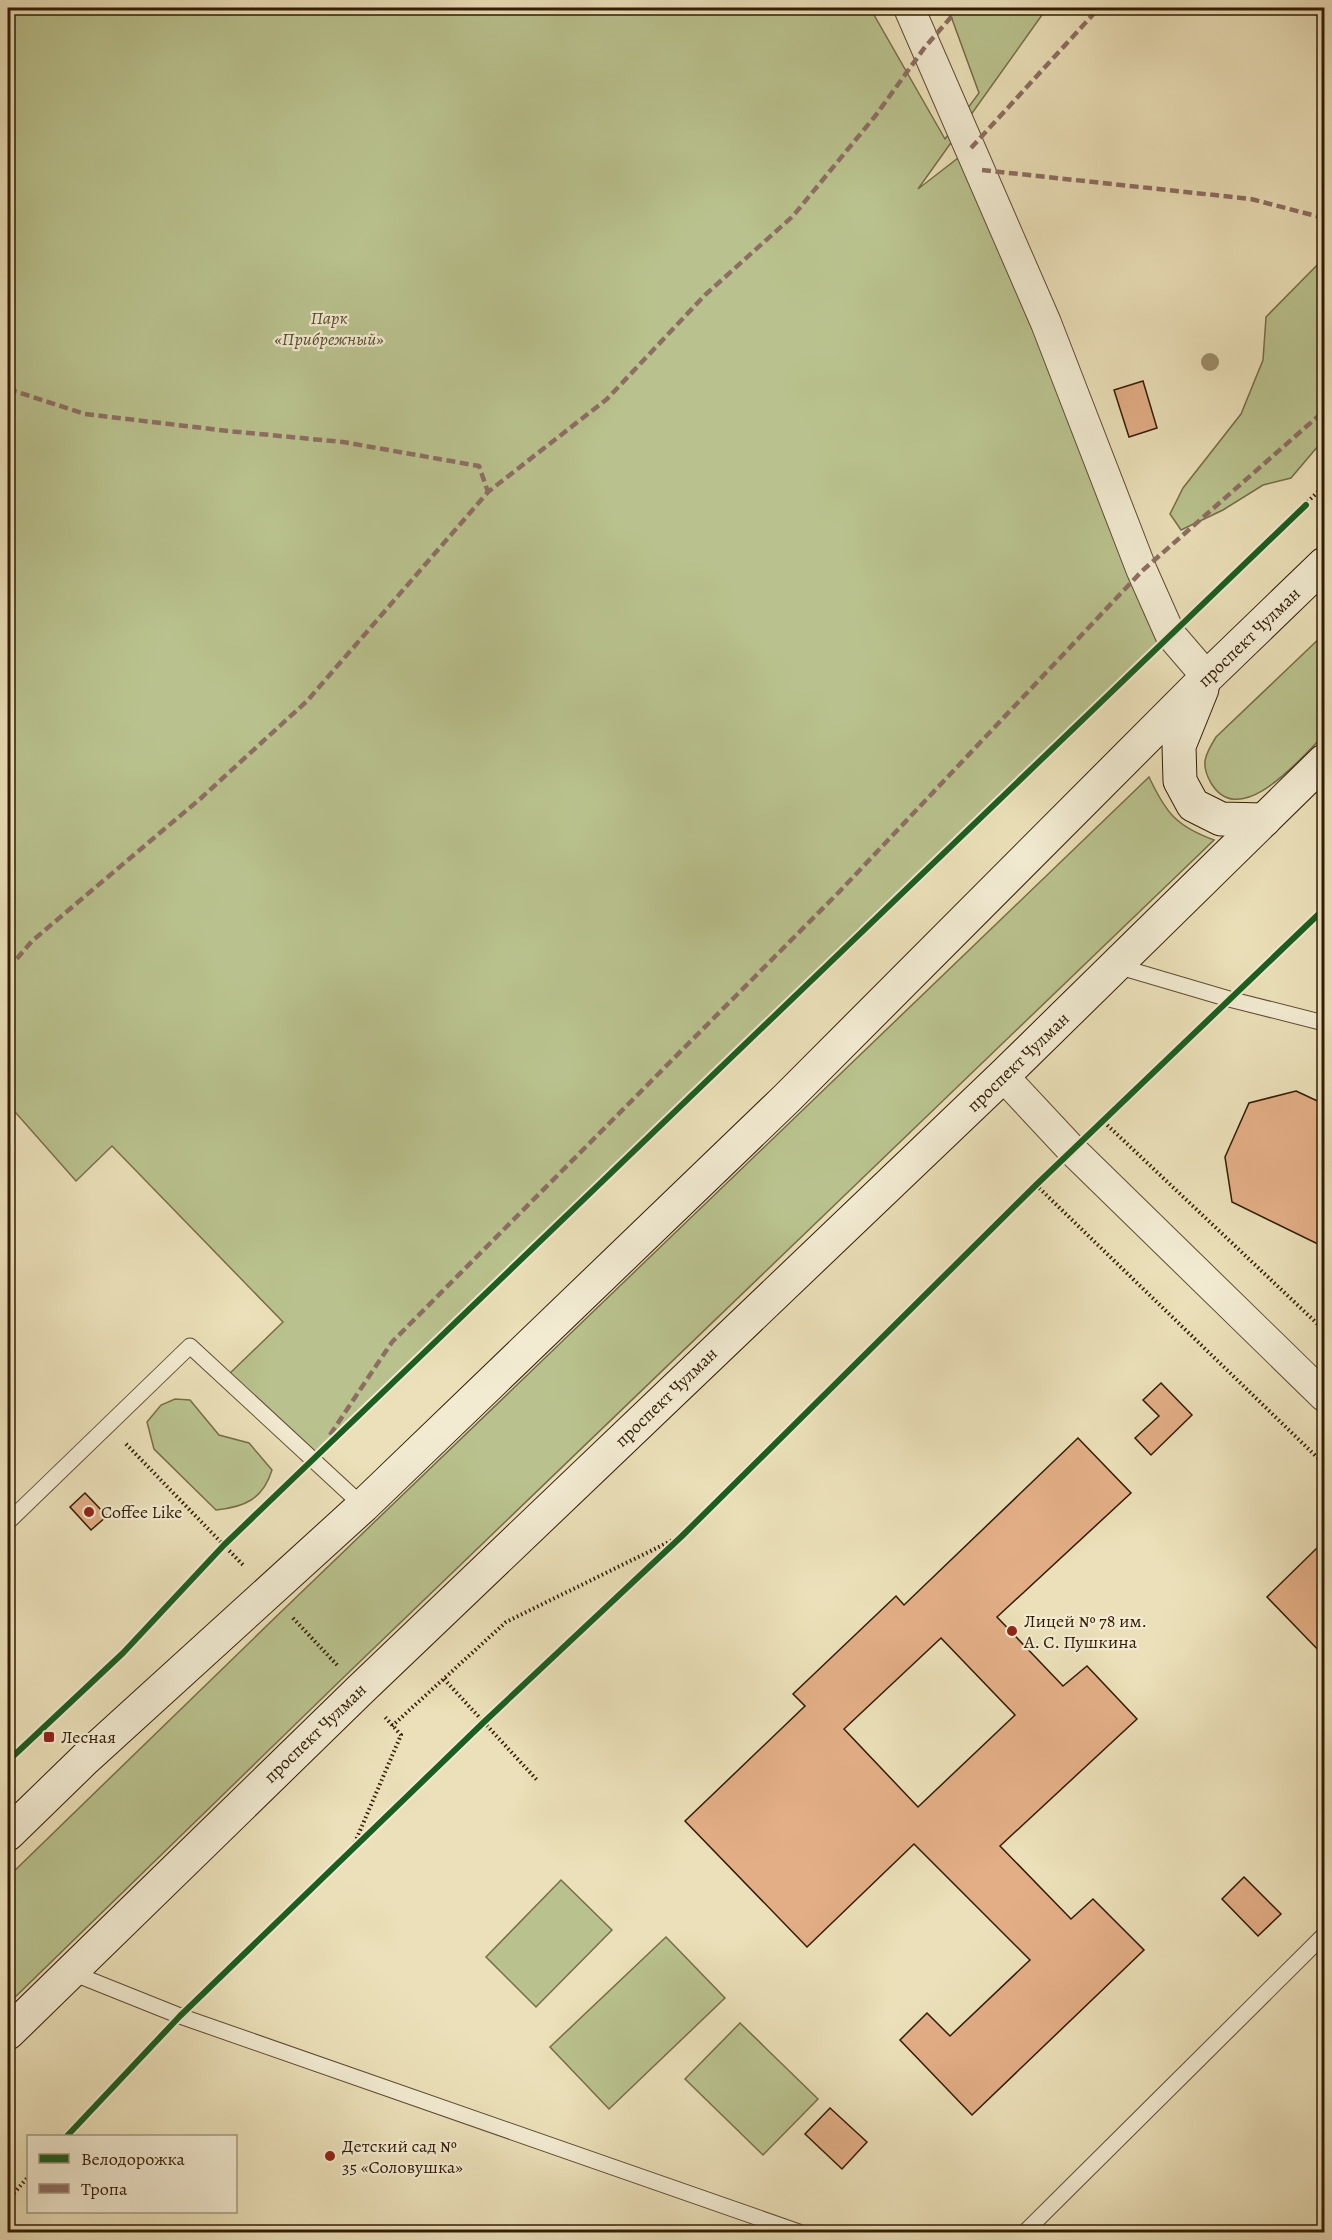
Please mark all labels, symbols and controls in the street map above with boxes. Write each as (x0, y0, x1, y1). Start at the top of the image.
park label: Парк «Прибрежный» (274, 306, 384, 351)
street label: проспект Чулман (1192, 582, 1306, 692)
street label: проспект Чулман (961, 1007, 1075, 1117)
street label: проспект Чулман (609, 1342, 723, 1452)
place label: Coffee Like (101, 1500, 182, 1524)
marker: Coffee Like (82, 1505, 96, 1519)
place label: Лицей № 78 им. А. С. Пушкина (1023, 1609, 1147, 1654)
marker: Лицей № 78 им. А. С. Пушкина (1005, 1624, 1019, 1638)
street label: проспект Чулман (258, 1678, 372, 1788)
place label: Лесная (61, 1725, 116, 1749)
marker: Лесная (42, 1730, 56, 1744)
place label: Детский сад № 35 «Соловушка» (342, 2134, 463, 2179)
legend (27, 2135, 237, 2213)
text: Велодорожка (81, 2147, 186, 2171)
marker: Детский сад № 35 «Соловушка» (323, 2149, 337, 2163)
text: Тропа (81, 2177, 128, 2201)

